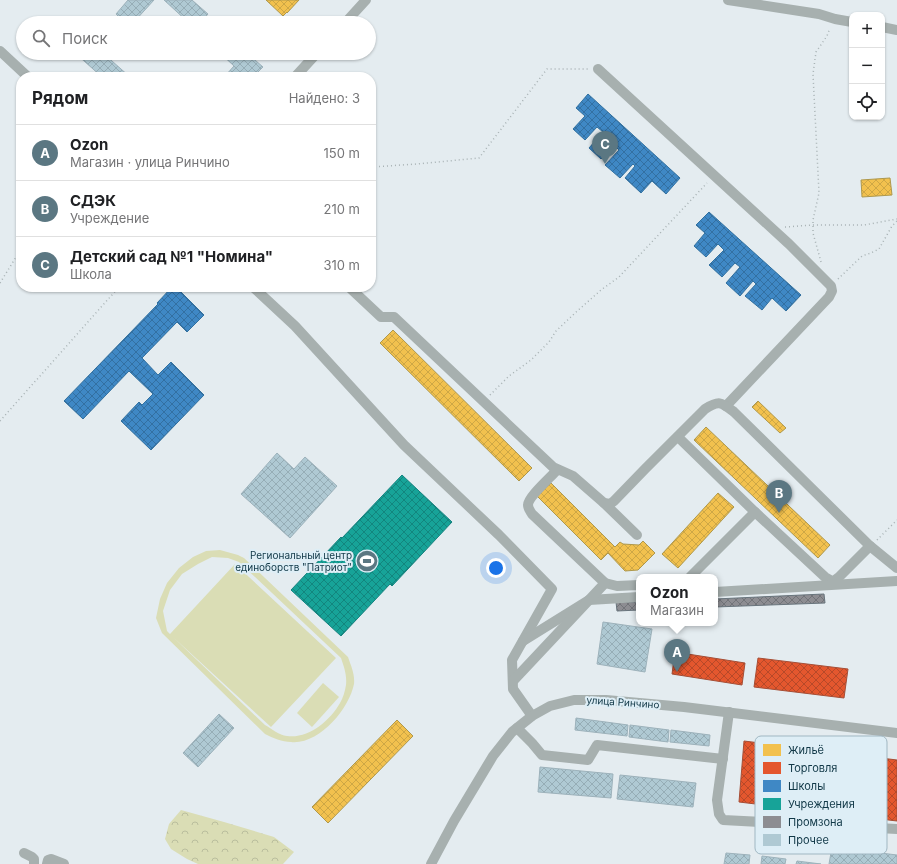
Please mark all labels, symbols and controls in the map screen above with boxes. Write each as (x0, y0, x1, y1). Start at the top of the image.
map controls (849, 12, 885, 120)
button: + (849, 12, 885, 48)
search box (16, 16, 376, 60)
icon: search (30, 27, 52, 49)
text: Поиск (62, 29, 108, 48)
button: − (849, 48, 885, 84)
button: locate (849, 84, 885, 120)
text: Рядом (32, 88, 88, 108)
text: Найдено: 3 (289, 90, 360, 106)
pin: C (592, 131, 618, 164)
text: Ozon (70, 135, 108, 154)
text: A (40, 145, 50, 161)
text: 150 m (324, 145, 360, 161)
text: Магазин · улица Ринчино (70, 154, 230, 170)
text: СДЭК (70, 191, 116, 210)
text: B (41, 201, 49, 217)
text: 210 m (324, 201, 360, 217)
text: Учреждение (70, 210, 149, 226)
text: Детский сад №1 "Номина" (70, 247, 273, 266)
text: C (40, 257, 50, 273)
text: 310 m (323, 257, 360, 273)
text: Школа (70, 266, 112, 282)
pin: B (766, 480, 792, 513)
sports icon: Региональный центр единоборств "Патриот" (354, 548, 380, 574)
place label: Региональный центр единоборств "Патриот" (235, 549, 352, 573)
your location (486, 558, 506, 578)
popup (636, 574, 718, 626)
text: Ozon (650, 583, 688, 602)
text: Магазин (650, 602, 704, 618)
pin: A (664, 639, 690, 672)
street label: улица Ринчино (586, 693, 660, 711)
legend (755, 736, 887, 854)
text: Жильё (788, 743, 824, 757)
text: Торговля (788, 761, 837, 775)
text: Школы (788, 779, 825, 793)
text: Учреждения (788, 797, 855, 811)
text: Промзона (788, 815, 843, 829)
text: Прочее (788, 833, 829, 847)

